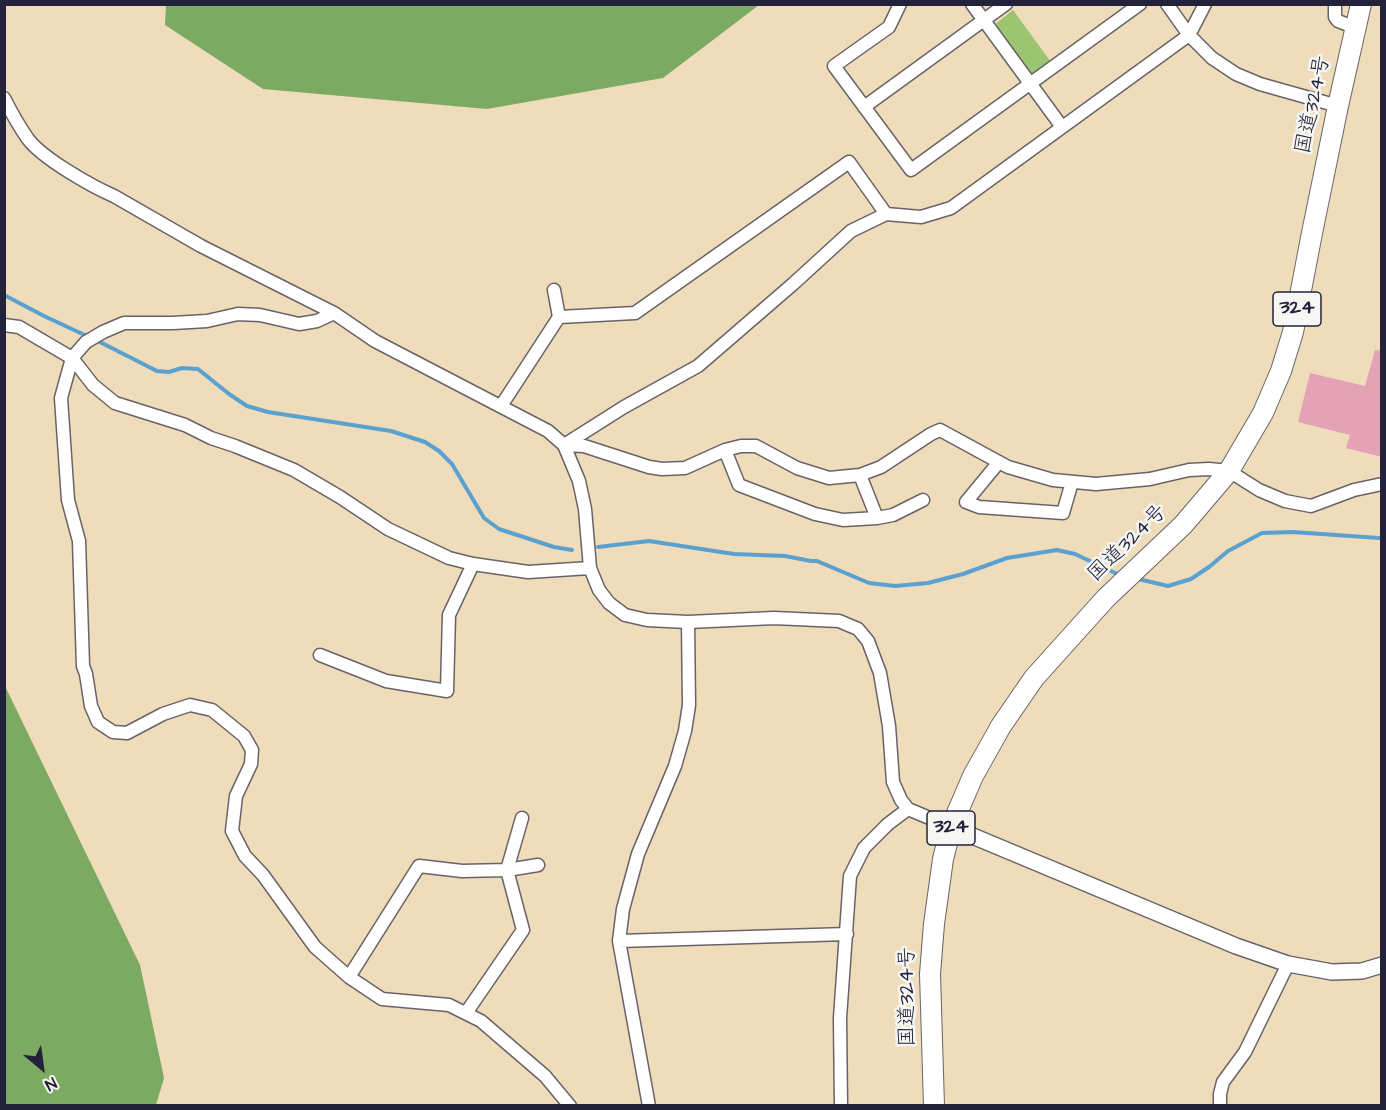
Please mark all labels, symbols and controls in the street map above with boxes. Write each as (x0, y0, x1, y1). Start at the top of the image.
street label: 国道324号 (1291, 53, 1337, 157)
road number: 324 (1273, 292, 1321, 326)
street label: 国道324号 (1083, 500, 1173, 588)
road number: 324 (927, 811, 975, 845)
street label: 国道324号 (896, 947, 922, 1047)
north arrow (12, 1038, 72, 1098)
text: N (41, 1072, 60, 1096)

